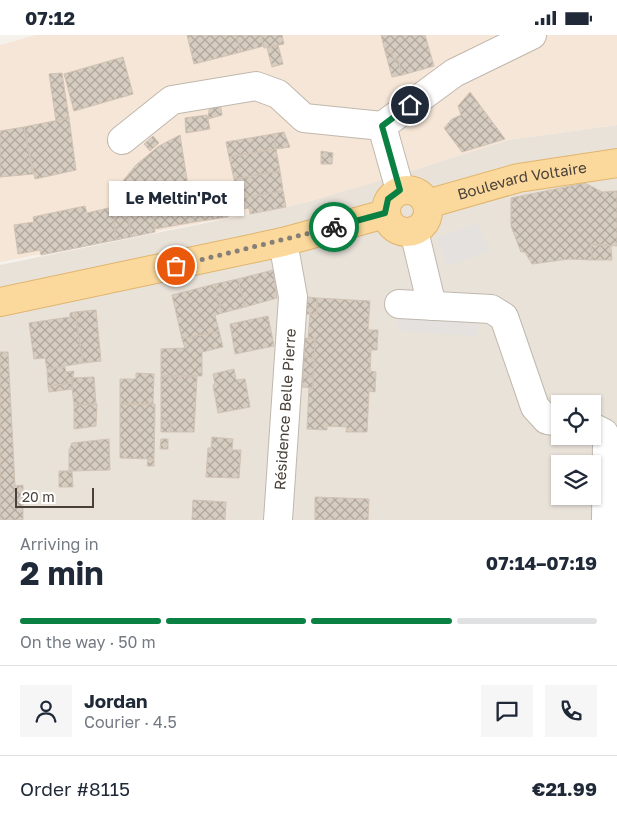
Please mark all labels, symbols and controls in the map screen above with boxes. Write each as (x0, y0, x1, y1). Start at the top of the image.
text: 07:12 (25, 6, 75, 29)
pin (389, 84, 431, 126)
icon: home (396, 91, 424, 119)
street label: Boulevard Voltaire (455, 158, 588, 203)
callout: Le Meltin'Pot (109, 181, 244, 216)
text: Le Meltin'Pot (126, 188, 227, 208)
courier (309, 202, 359, 252)
icon: bike (320, 213, 348, 241)
pin (155, 245, 197, 287)
icon: bag (162, 252, 190, 280)
street label: Résidence Belle Pierre (270, 327, 299, 491)
map controls (551, 395, 601, 505)
button: locate (551, 395, 601, 445)
button: layers (551, 455, 601, 505)
scale bar (15, 485, 94, 508)
text: 20 m (22, 488, 55, 505)
text: Arriving in (20, 534, 99, 554)
text: 07:14–07:19 (486, 551, 597, 574)
text: 2 min (20, 554, 104, 592)
text: On the way · 50 m (20, 632, 156, 652)
button: person (20, 685, 72, 737)
button: chat (481, 685, 533, 737)
button: phone (545, 685, 597, 737)
text: Jordan (84, 689, 148, 712)
text: Courier · 4.5 (84, 712, 177, 732)
text: Order #8115 (20, 777, 130, 800)
text: €21.99 (532, 777, 597, 800)

